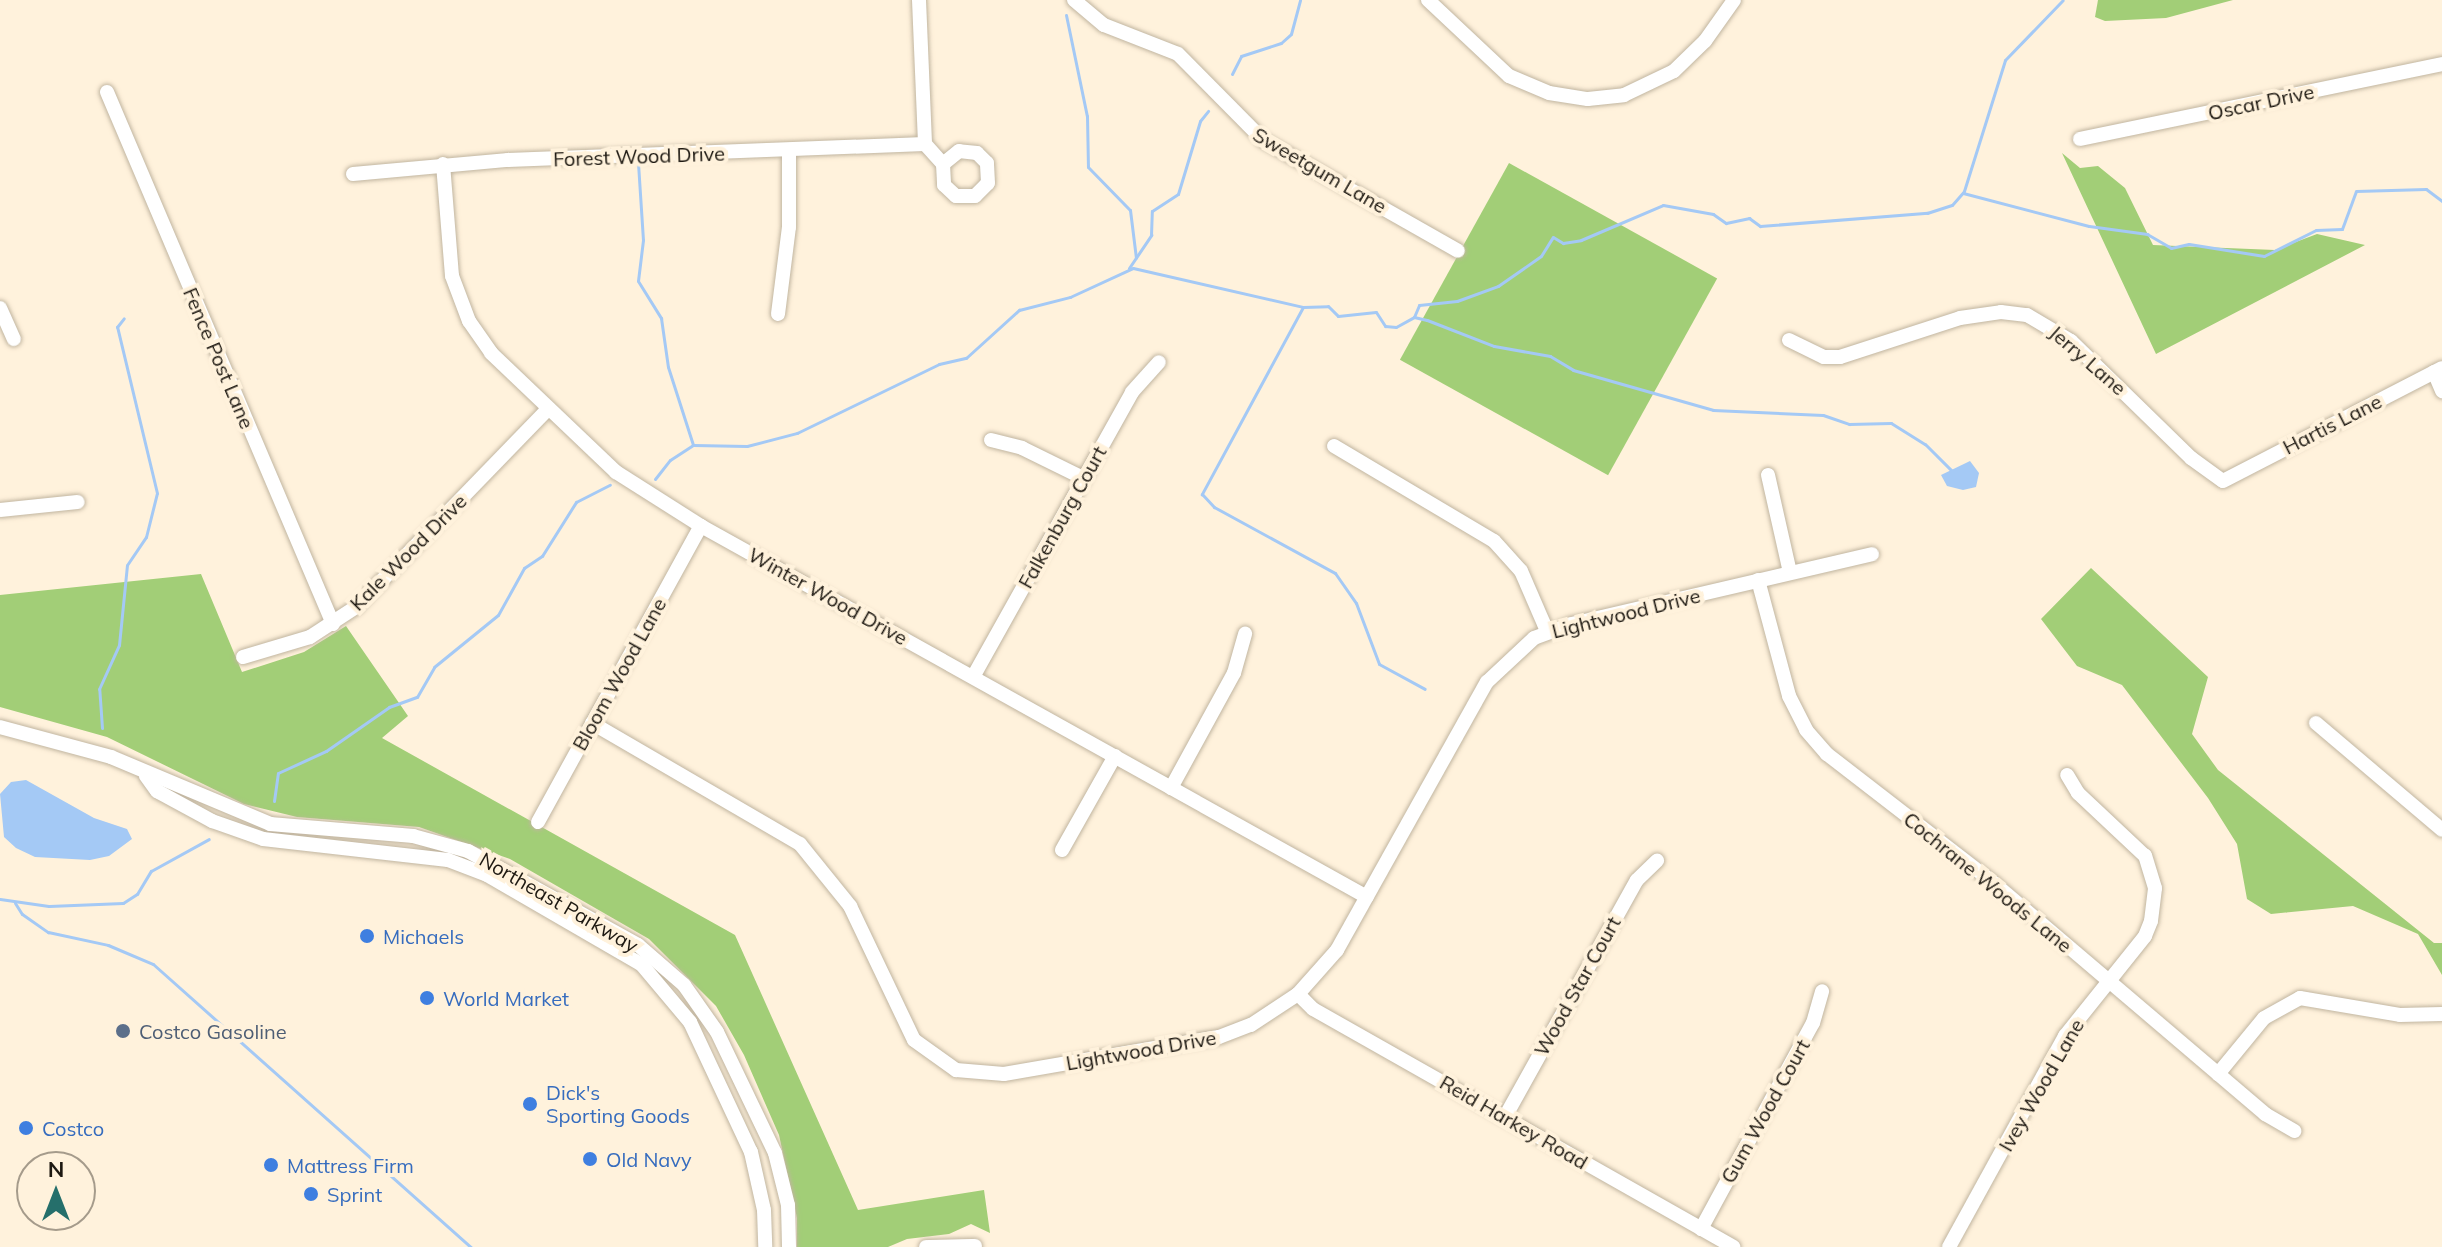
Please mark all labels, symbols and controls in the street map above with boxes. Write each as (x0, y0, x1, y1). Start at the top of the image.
street label: Oscar Drive (2206, 79, 2316, 125)
street label: Sweetgum Lane (1249, 122, 1391, 218)
street label: Forest Wood Drive (553, 141, 725, 171)
street label: Fence Post Lane (178, 284, 260, 432)
street label: Jerry Lane (2045, 320, 2131, 400)
street label: Hartis Lane (2279, 389, 2385, 459)
street label: Falkenburg Court (1013, 442, 1111, 592)
street label: Kale Wood Drive (345, 489, 471, 615)
street label: Winter Wood Drive (744, 542, 912, 650)
street label: Lightwood Drive (1549, 583, 1703, 643)
street label: Bloom Wood Lane (567, 594, 671, 754)
street label: Cochrane Woods Lane (1899, 807, 2077, 957)
street label: Northeast Parkway (475, 847, 643, 957)
street label: Wood Star Court (1529, 912, 1625, 1060)
place label: Michaels (383, 924, 464, 948)
marker: Michaels (358, 927, 376, 945)
place label: World Market (443, 986, 569, 1010)
marker: World Market (418, 989, 436, 1007)
street label: Ivey Wood Lane (1993, 1015, 2089, 1155)
place label: Costco Gasoline (139, 1019, 287, 1043)
marker: Costco Gasoline (114, 1022, 132, 1040)
street label: Lightwood Drive (1064, 1025, 1218, 1075)
street label: Gum Wood Court (1716, 1035, 1814, 1187)
street label: Reid Harkey Road (1436, 1070, 1592, 1174)
place label: Dick's Sporting Goods (546, 1080, 690, 1127)
marker: Dick's Sporting Goods (521, 1095, 539, 1113)
place label: Costco (42, 1116, 104, 1140)
marker: Costco (17, 1119, 35, 1137)
place label: Old Navy (606, 1147, 692, 1171)
marker: Old Navy (581, 1150, 599, 1168)
north arrow (16, 1151, 96, 1231)
place label: Mattress Firm (287, 1153, 414, 1177)
text: N (48, 1155, 64, 1183)
marker: Mattress Firm (262, 1156, 280, 1174)
place label: Sprint (327, 1182, 382, 1206)
marker: Sprint (302, 1185, 320, 1203)

